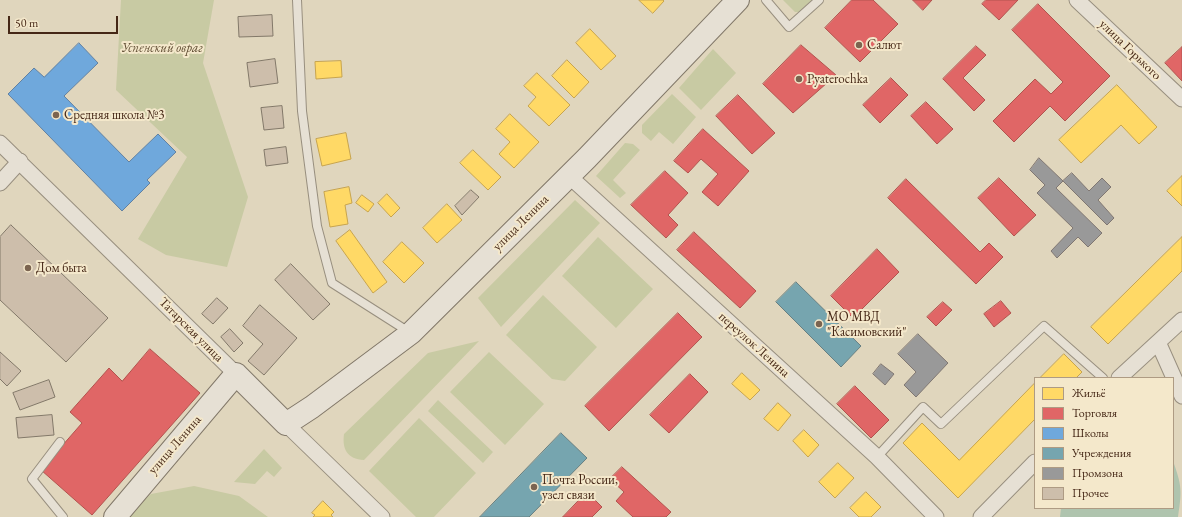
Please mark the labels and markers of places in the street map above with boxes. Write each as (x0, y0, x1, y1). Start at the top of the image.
place label: Салют (867, 37, 902, 53)
marker: Салют (854, 40, 864, 50)
place label: Pyaterochka (807, 71, 868, 87)
marker: Pyaterochka (794, 74, 804, 84)
place label: Средняя школа №3 (64, 107, 165, 123)
marker: Средняя школа №3 (51, 110, 61, 120)
place label: Дом быта (36, 260, 87, 276)
marker: Дом быта (23, 263, 33, 273)
place label: МО МВД "Касимовский" (827, 309, 906, 340)
marker: МО МВД "Касимовский" (814, 319, 824, 329)
place label: Почта России, узел связи (542, 472, 618, 503)
marker: Почта России, узел связи (529, 482, 539, 492)

